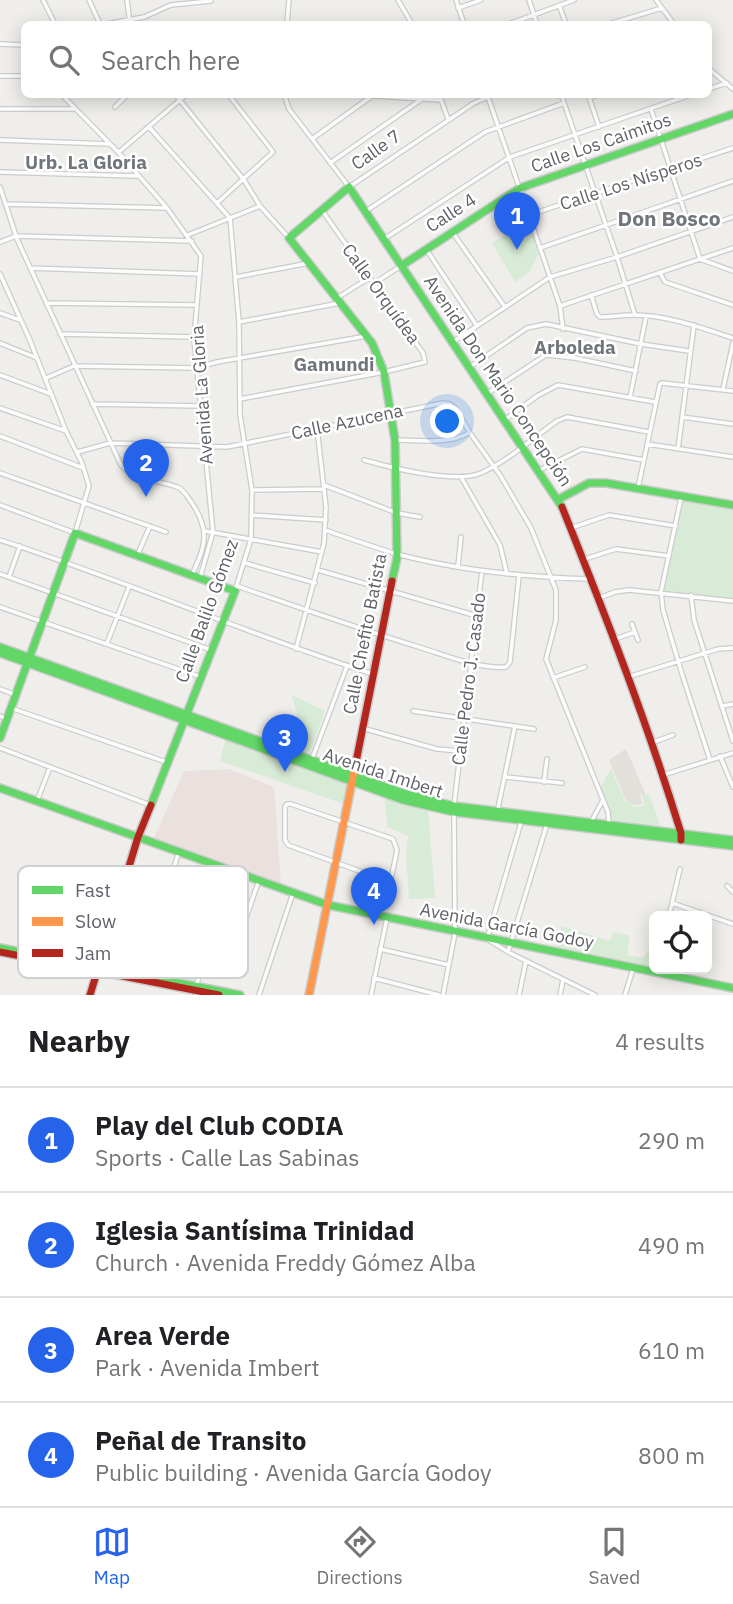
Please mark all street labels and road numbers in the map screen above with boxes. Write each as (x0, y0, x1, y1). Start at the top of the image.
street label: Calle Los Caimitos (528, 108, 674, 177)
street label: Calle 7 (346, 124, 405, 175)
street label: Calle Los Nísperos (557, 148, 705, 215)
street label: Calle 4 (421, 188, 480, 237)
street label: Calle Orquídea (337, 239, 426, 349)
street label: Avenida Don Mario Concepción (419, 271, 578, 491)
street label: Avenida La Gloria (185, 324, 218, 466)
street label: Calle Azucena (289, 398, 405, 445)
street label: Calle Balilo Gómez (170, 536, 243, 686)
street label: Calle Chefito Batista (338, 551, 391, 716)
street label: Calle Pedro J. Casado (446, 591, 491, 767)
street label: Avenida Imbert (320, 742, 446, 803)
street label: Avenida García Godoy (418, 897, 596, 954)

